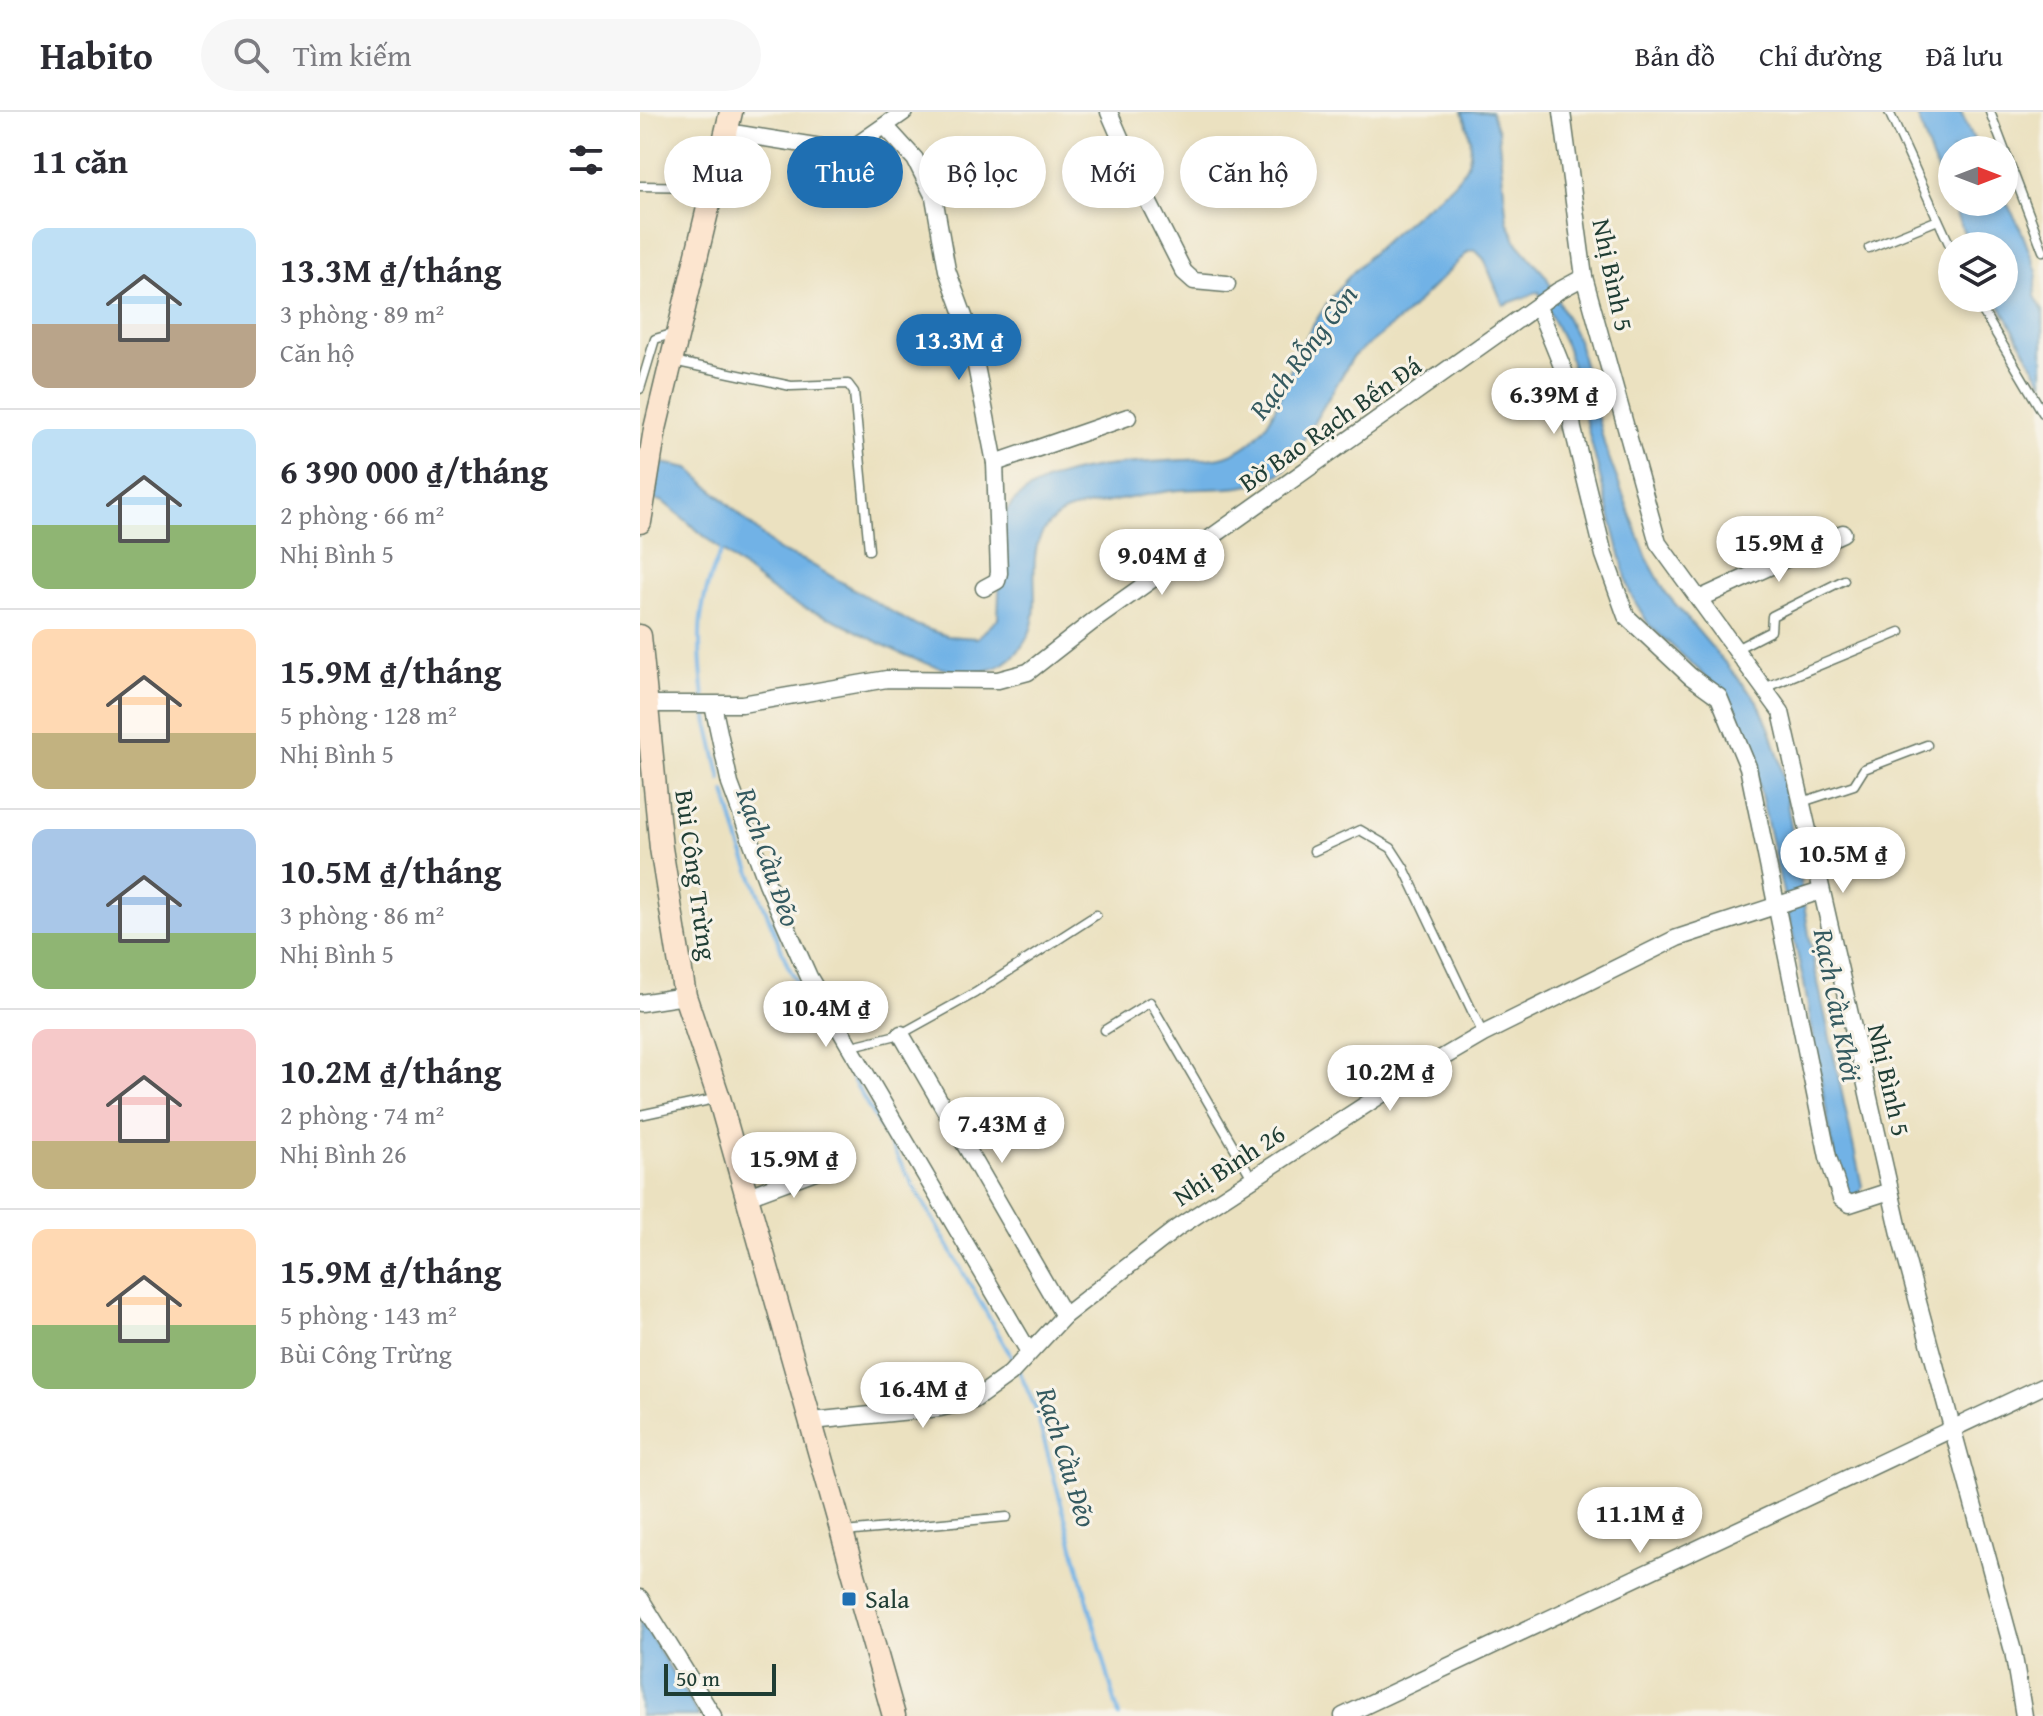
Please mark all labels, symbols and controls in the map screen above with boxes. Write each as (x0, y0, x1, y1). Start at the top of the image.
search box (201, 19, 761, 91)
text: Habito (40, 27, 153, 83)
icon: search (229, 33, 273, 77)
text: Tìm kiếm (293, 33, 412, 77)
text: Bản đồ (1635, 35, 1715, 76)
text: Chỉ đường (1759, 35, 1882, 76)
text: Đã lưu (1926, 35, 2003, 76)
text: 11 căn (32, 136, 128, 185)
chip: Mua (664, 136, 771, 208)
chip: Thuê (787, 136, 903, 208)
chip: Bộ lọc (919, 136, 1046, 208)
chip: Mới (1062, 136, 1164, 208)
chip: Căn hộ (1180, 136, 1317, 208)
north arrow (1938, 136, 2018, 216)
map controls (1938, 136, 2018, 312)
icon: filters (564, 138, 608, 182)
street label: Nhị Bình 5 (1583, 215, 1644, 335)
button: layers (1938, 232, 2018, 312)
text: 13.3M ₫/tháng (280, 245, 501, 294)
icon: home (96, 260, 192, 356)
water label: Rạch Rỗng Gòn (1238, 276, 1367, 428)
text: 3 phòng · 89 m² (280, 294, 444, 333)
pin: 13.3M ₫ (885, 314, 1033, 382)
text: 13.3M ₫ (914, 320, 1004, 359)
text: Căn hộ (280, 333, 355, 372)
street label: Bờ Bao Rạch Bến Đá (1230, 346, 1430, 501)
pin: 6.39M ₫ (1480, 368, 1628, 436)
text: 6.39M ₫ (1509, 374, 1599, 413)
text: 6 390 000 ₫/tháng (280, 446, 548, 495)
icon: home (96, 461, 192, 557)
text: 2 phòng · 66 m² (280, 495, 444, 534)
pin: 15.9M ₫ (1705, 516, 1853, 584)
text: 15.9M ₫ (1734, 522, 1824, 561)
pin: 9.04M ₫ (1088, 529, 1236, 597)
text: Nhị Bình 5 (280, 534, 394, 573)
text: 9.04M ₫ (1117, 535, 1207, 574)
text: 15.9M ₫/tháng (280, 646, 501, 695)
icon: home (96, 661, 192, 757)
text: 5 phòng · 128 m² (280, 695, 457, 734)
text: Nhị Bình 5 (280, 734, 394, 773)
water label: Rạch Cầu Đẽo (726, 781, 812, 932)
street label: Bùi Công Trừng (665, 787, 728, 963)
pin: 10.5M ₫ (1769, 827, 1917, 895)
text: 10.5M ₫ (1798, 833, 1888, 872)
text: 10.5M ₫/tháng (280, 846, 501, 895)
icon: home (96, 861, 192, 957)
text: 3 phòng · 86 m² (280, 895, 444, 934)
water label: Rạch Cầu Khởi (1803, 924, 1873, 1085)
text: Nhị Bình 5 (280, 934, 394, 973)
pin: 10.4M ₫ (752, 981, 900, 1049)
text: 10.4M ₫ (781, 987, 871, 1026)
street label: Nhị Bình 5 (1858, 1020, 1921, 1140)
pin: 10.2M ₫ (1316, 1045, 1464, 1113)
text: 10.2M ₫/tháng (280, 1046, 501, 1095)
text: 10.2M ₫ (1345, 1051, 1435, 1090)
icon: home (96, 1061, 192, 1157)
text: 2 phòng · 74 m² (280, 1095, 444, 1134)
pin: 7.43M ₫ (928, 1097, 1076, 1165)
text: 7.43M ₫ (957, 1103, 1047, 1142)
street label: Nhị Bình 26 (1165, 1114, 1292, 1215)
pin: 15.9M ₫ (720, 1132, 868, 1200)
text: Nhị Bình 26 (280, 1134, 407, 1173)
text: 15.9M ₫ (749, 1138, 839, 1177)
text: 15.9M ₫/tháng (280, 1246, 501, 1295)
icon: home (96, 1261, 192, 1357)
text: 5 phòng · 143 m² (280, 1295, 457, 1334)
text: Bùi Công Trừng (280, 1334, 452, 1373)
pin: 16.4M ₫ (849, 1362, 997, 1430)
text: 16.4M ₫ (878, 1368, 968, 1407)
water label: Rạch Cầu Đẽo (1027, 1381, 1108, 1532)
pin: 11.1M ₫ (1566, 1487, 1714, 1555)
text: 11.1M ₫ (1595, 1493, 1685, 1532)
place label: Sala (865, 1579, 910, 1618)
marker: Sala (840, 1590, 858, 1608)
scale bar (664, 1660, 776, 1696)
text: 50 m (676, 1662, 720, 1694)

